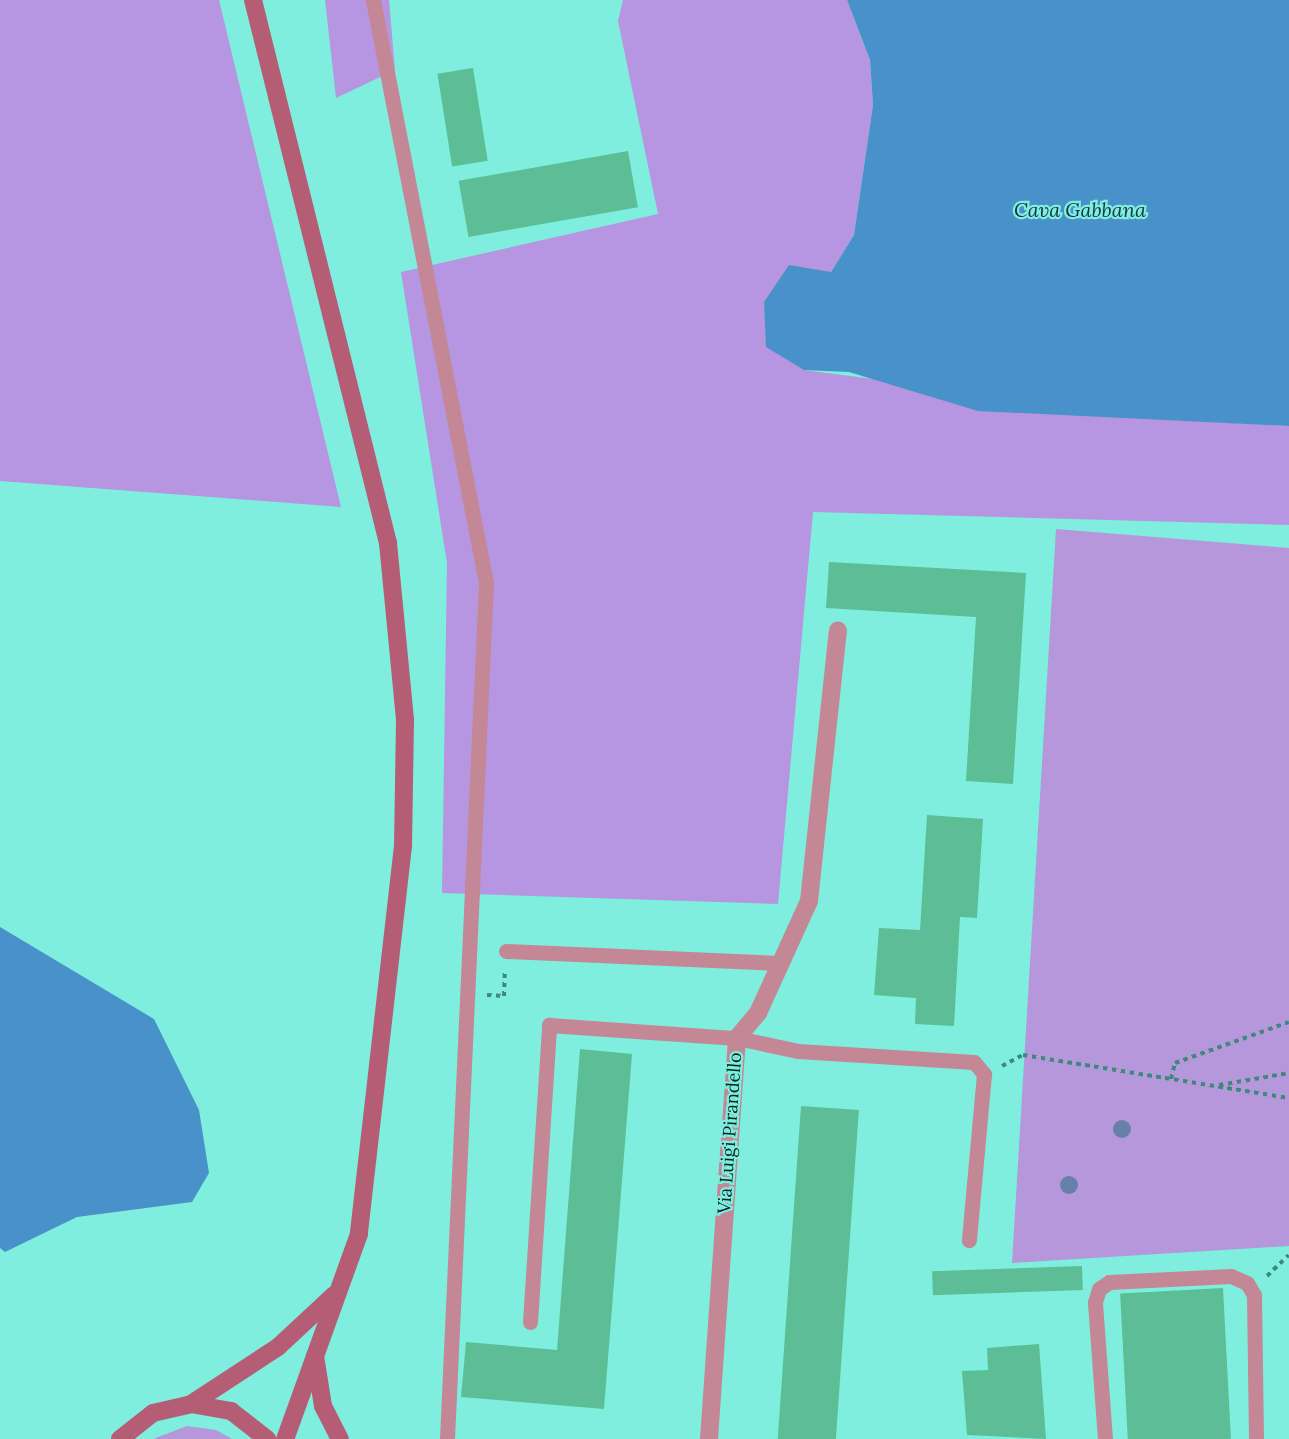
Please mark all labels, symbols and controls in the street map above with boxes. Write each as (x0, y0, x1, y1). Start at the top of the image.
water label: Cava Gabbana (1014, 197, 1146, 221)
street label: Via Luigi Pirandello (714, 1052, 746, 1214)

